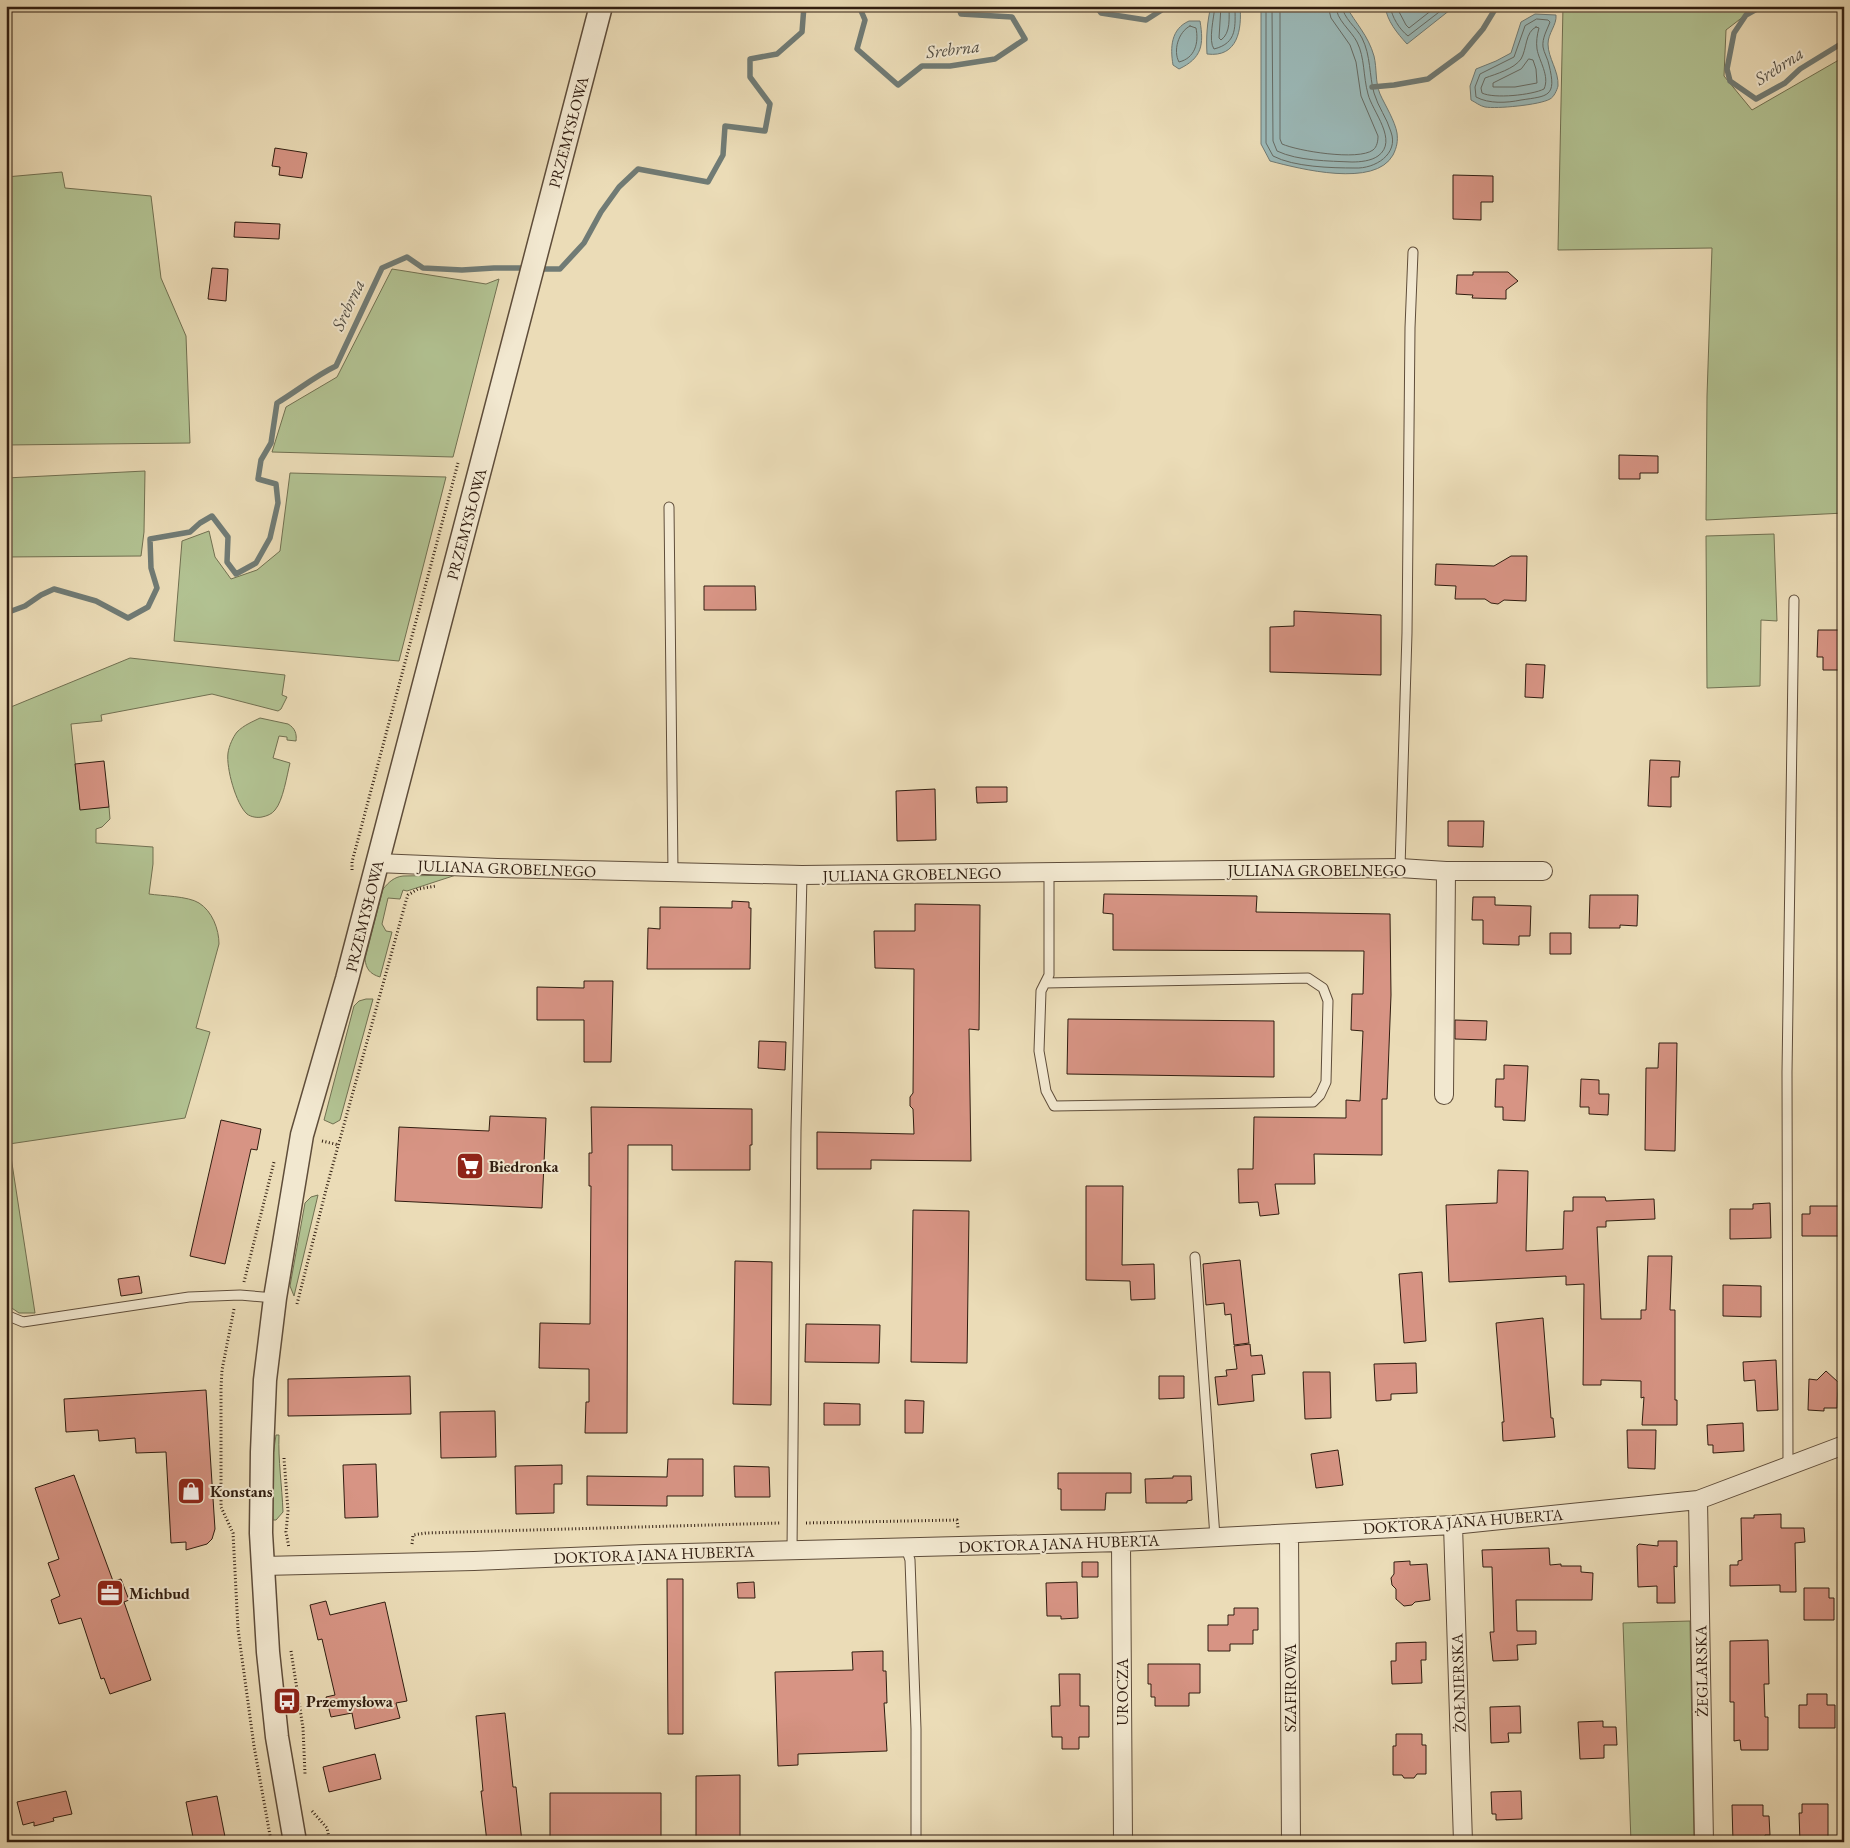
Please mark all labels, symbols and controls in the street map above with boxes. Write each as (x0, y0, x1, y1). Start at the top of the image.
water label: Srebrna (924, 34, 981, 63)
water label: Srebrna (1749, 41, 1808, 91)
street label: PRZEMYSŁOWA (544, 73, 594, 190)
water label: Srebrna (325, 275, 369, 335)
street label: PRZEMYSŁOWA (442, 465, 492, 582)
street label: JULIANA GROBELNEGO (415, 855, 597, 882)
street label: PRZEMYSŁOWA (340, 857, 389, 974)
street label: JULIANA GROBELNEGO (1226, 860, 1406, 881)
street label: JULIANA GROBELNEGO (821, 862, 1002, 887)
supermarket icon: Biedronka (455, 1151, 485, 1181)
place label: Biedronka (489, 1156, 559, 1177)
shop icon: Konstans (176, 1476, 206, 1506)
place label: Konstans (210, 1481, 273, 1502)
street label: DOKTORA JANA HUBERTA (1362, 1504, 1565, 1539)
street label: DOKTORA JANA HUBERTA (958, 1529, 1161, 1558)
street label: DOKTORA JANA HUBERTA (553, 1540, 756, 1569)
office icon: Michbud (95, 1578, 125, 1608)
place label: Michbud (129, 1583, 190, 1604)
street label: ŻEGLARSKA (1690, 1624, 1713, 1717)
street label: ŻOŁNIERSKA (1446, 1632, 1471, 1733)
street label: SZAFIROWA (1280, 1643, 1301, 1732)
street label: UROCZA (1112, 1657, 1133, 1726)
bus stop icon: Przemysłowa (272, 1686, 302, 1716)
place label: Przemysłowa (306, 1691, 394, 1712)

